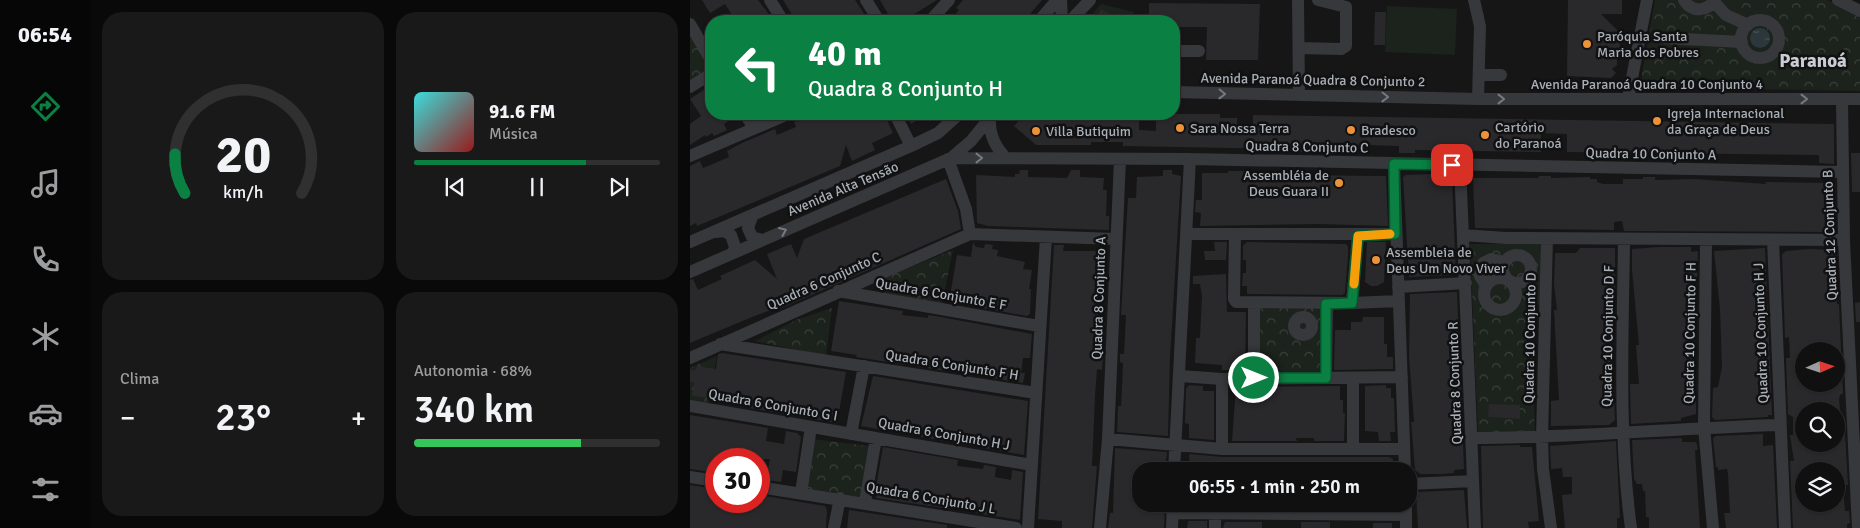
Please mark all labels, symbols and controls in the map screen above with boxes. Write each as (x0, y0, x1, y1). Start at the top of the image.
text: 06:54 (18, 21, 72, 48)
place label: Paróquia Santa Maria dos Pobres (1597, 28, 1699, 61)
text: 40 m (808, 32, 882, 75)
icon: left (725, 35, 790, 100)
marker: Paróquia Santa Maria dos Pobres (1581, 38, 1593, 50)
district label: Paranoá (1779, 49, 1847, 73)
street label: Avenida Paranoá Quadra 8 Conjunto 2 (1200, 70, 1426, 90)
text: Quadra 8 Conjunto H (808, 75, 1003, 102)
street label: Avenida Paranoá Quadra 10 Conjunto 4 (1531, 76, 1764, 93)
icon: directions (28, 89, 63, 124)
one-way arrow (1219, 89, 1227, 100)
one-way arrow (1381, 91, 1389, 102)
one-way arrow (1498, 94, 1506, 104)
one-way arrow (1800, 94, 1808, 104)
text: 91.6 FM (489, 100, 555, 124)
place label: Igreja Internacional da Graça de Deus (1667, 105, 1784, 138)
marker: Igreja Internacional da Graça de Deus (1651, 115, 1663, 127)
place label: Cartório do Paranoá (1495, 119, 1562, 152)
place label: Sara Nossa Terra (1190, 120, 1289, 137)
marker: Sara Nossa Terra (1174, 122, 1186, 134)
place label: Bradesco (1361, 122, 1416, 139)
text: 20 (215, 123, 271, 187)
place label: Villa Butiquim (1046, 123, 1131, 140)
text: Música (489, 124, 538, 144)
marker: Bradesco (1345, 124, 1357, 136)
marker: Villa Butiquim (1030, 125, 1042, 137)
marker: Cartório do Paranoá (1479, 129, 1491, 141)
street label: Quadra 8 Conjunto C (1245, 137, 1369, 157)
pin (1431, 144, 1473, 186)
street label: Quadra 10 Conjunto A (1585, 144, 1717, 164)
icon: arrive (1438, 151, 1466, 179)
one-way arrow (975, 153, 983, 163)
street label: Avenida Alta Tensão (785, 158, 901, 220)
icon: music (28, 166, 63, 201)
place label: Assembléia de Deus Guara II (1243, 167, 1329, 200)
street label: Quadra 12 Conjunto B (1819, 169, 1841, 301)
icon: previous (441, 173, 469, 201)
icon: pause (523, 173, 551, 201)
icon: next (605, 173, 633, 201)
marker: Assembléia de Deus Guara II (1333, 177, 1345, 189)
text: km/h (223, 181, 263, 203)
one-way arrow (778, 227, 787, 238)
street label: Quadra 8 Conjunto A (1088, 236, 1110, 360)
icon: phone (28, 242, 63, 277)
place label: Assembleia de Deus Um Novo Viver (1386, 244, 1507, 277)
street label: Quadra 6 Conjunto C (764, 248, 884, 314)
marker: Assembleia de Deus Um Novo Viver (1370, 254, 1382, 266)
street label: Quadra 10 Conjunto F H (1680, 262, 1700, 404)
street label: Quadra 10 Conjunto H J (1750, 262, 1772, 404)
street label: Quadra 10 Conjunto D F (1598, 265, 1618, 407)
street label: Quadra 10 Conjunto D (1520, 272, 1540, 404)
street label: Quadra 6 Conjunto E F (874, 274, 1008, 314)
icon: climate (28, 319, 63, 354)
street label: Quadra 8 Conjunto R (1444, 321, 1466, 445)
north arrow (1795, 342, 1845, 392)
map controls (1795, 342, 1845, 512)
street label: Quadra 6 Conjunto F H (884, 346, 1020, 384)
position arrow (1227, 351, 1279, 403)
text: Autonomia · 68% (414, 361, 532, 381)
text: Clima (120, 369, 159, 389)
street label: Quadra 6 Conjunto G I (707, 385, 839, 425)
text: 340 km (414, 386, 534, 433)
text: 23° (215, 394, 271, 441)
icon: car (28, 396, 63, 431)
text: − (120, 401, 135, 435)
text: + (351, 401, 366, 435)
button: search (1795, 402, 1845, 452)
street label: Quadra 6 Conjunto H J (877, 414, 1011, 454)
speed limit sign: 30 (705, 448, 770, 513)
button: layers (1795, 462, 1845, 512)
icon: filters (28, 472, 63, 507)
text: 06:55 · 1 min · 250 m (1189, 475, 1360, 499)
street label: Quadra 6 Conjunto J L (865, 478, 997, 518)

